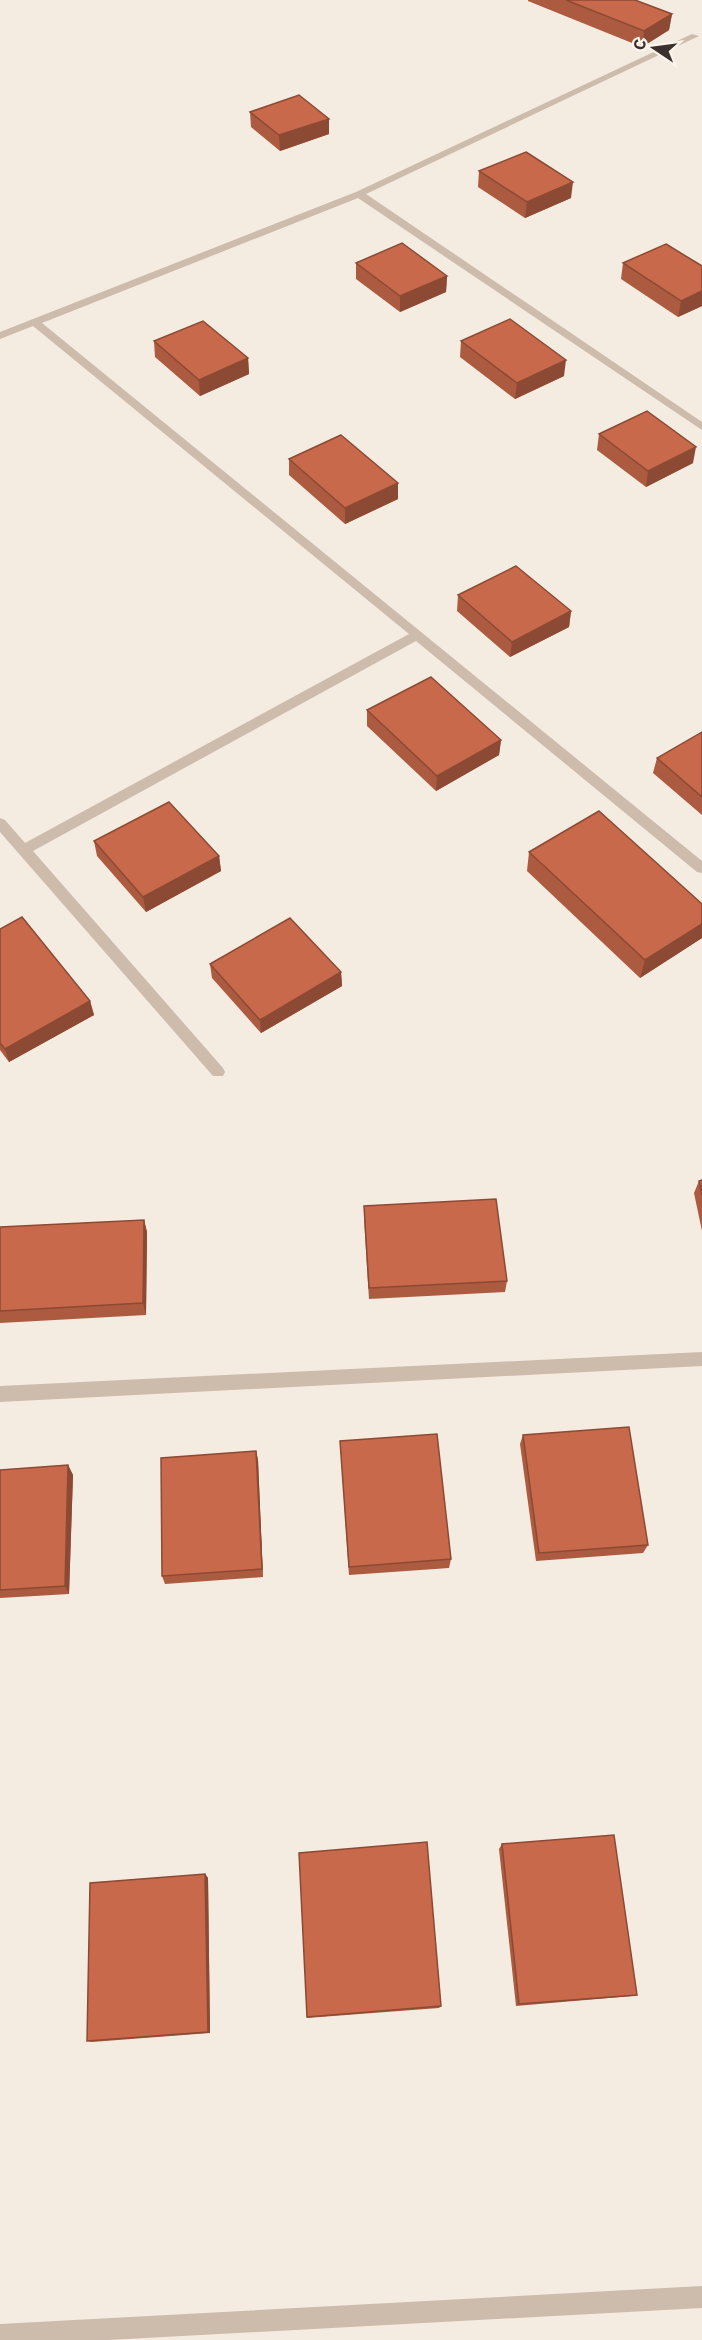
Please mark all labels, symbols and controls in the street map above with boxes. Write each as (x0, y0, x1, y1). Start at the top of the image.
north arrow (624, 18, 684, 78)
text: С (628, 37, 650, 52)

